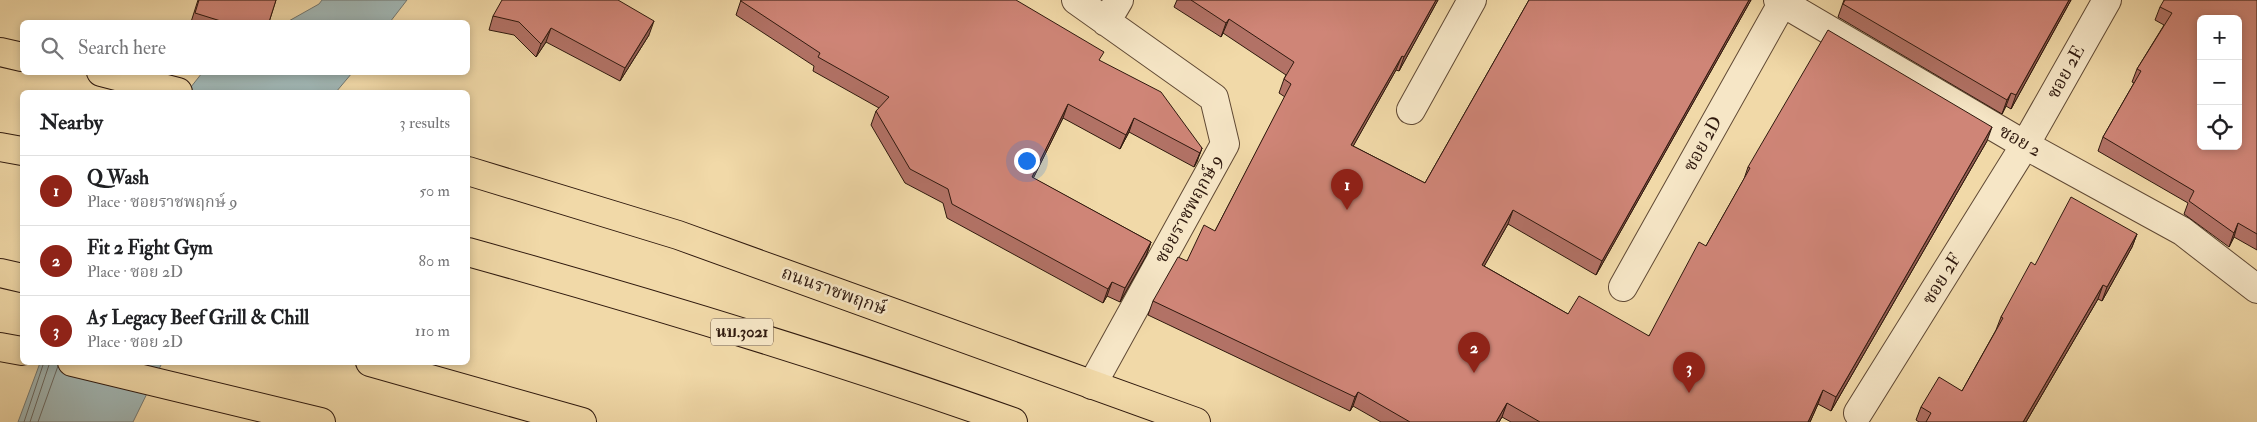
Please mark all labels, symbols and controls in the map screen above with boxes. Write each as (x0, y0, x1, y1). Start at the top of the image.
map controls (2197, 15, 2242, 150)
button: + (2197, 15, 2242, 60)
search box (20, 20, 470, 75)
icon: search (38, 34, 66, 62)
text: Search here (78, 36, 166, 60)
street label: ซอย 2E (2042, 41, 2090, 103)
button: − (2197, 60, 2242, 105)
button: locate (2197, 105, 2242, 150)
text: Nearby (40, 109, 103, 136)
street label: ซอย 2D (1678, 112, 1728, 176)
text: 3 results (399, 113, 450, 133)
street label: ซอย 2 (1995, 120, 2045, 162)
your location (1014, 148, 1040, 174)
street label: ซอยราชพฤกษ์ 9 (1150, 151, 1228, 267)
text: Q Wash (87, 166, 149, 190)
pin: 1 (1331, 169, 1363, 210)
text: 1 (53, 181, 59, 201)
text: 50 m (419, 181, 450, 201)
text: Place · ซอยราชพฤกษ์ 9 (87, 192, 237, 212)
text: Fit 2 Fight Gym (87, 236, 213, 260)
street label: ซอย 2F (1917, 249, 1967, 309)
text: 2 (52, 251, 60, 271)
text: 80 m (419, 251, 450, 271)
street label: ถนนราชพฤกษ์ (778, 261, 890, 321)
text: Place · ซอย 2D (87, 262, 183, 282)
text: A5 Legacy Beef Grill & Chill (87, 306, 309, 330)
road number: นบ.3021 (711, 318, 773, 346)
text: 3 (53, 321, 59, 341)
text: 110 m (415, 321, 450, 341)
text: Place · ซอย 2D (87, 332, 183, 352)
pin: 2 (1458, 332, 1490, 373)
pin: 3 (1673, 352, 1705, 393)

